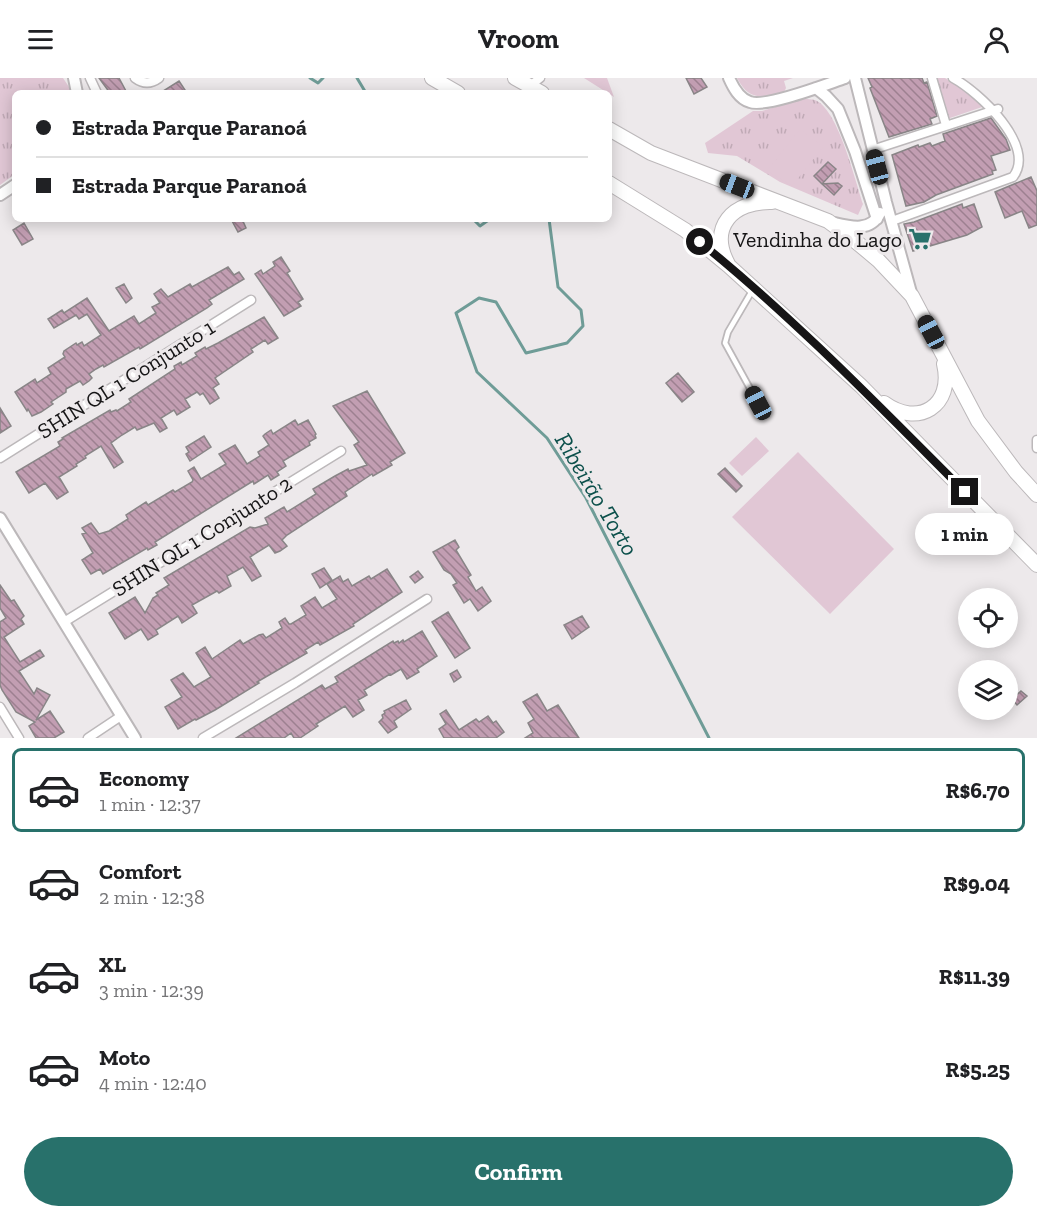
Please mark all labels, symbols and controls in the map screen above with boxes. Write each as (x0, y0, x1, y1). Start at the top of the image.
icon: menu (24, 23, 57, 56)
text: Vroom (478, 23, 559, 55)
icon: person (980, 23, 1013, 56)
text: Estrada Parque Paranoá (72, 114, 307, 141)
car (864, 147, 890, 187)
car (717, 171, 757, 201)
text: Estrada Parque Paranoá (72, 172, 307, 199)
place label: Vendinha do Lago (732, 226, 902, 253)
supermarket icon: Vendinha do Lago (907, 226, 933, 252)
route start (686, 228, 713, 255)
car (915, 312, 947, 352)
street label: SHIN QL 1 Conjunto 1 (32, 313, 220, 445)
car (742, 383, 774, 423)
water label: Ribeirão Torto (549, 427, 645, 561)
street label: SHIN QL 1 Conjunto 2 (107, 470, 297, 602)
route end (951, 478, 978, 505)
callout: 1 min (916, 513, 1014, 555)
text: 1 min (941, 522, 988, 546)
map controls (958, 588, 1018, 720)
button: locate (958, 588, 1018, 648)
button: layers (958, 660, 1018, 720)
icon: car (27, 763, 81, 817)
text: Economy (99, 765, 189, 792)
text: R$6.70 (945, 777, 1010, 804)
text: 1 min · 12:37 (99, 792, 201, 816)
icon: car (27, 856, 81, 910)
text: Comfort (99, 858, 181, 885)
text: R$9.04 (943, 870, 1010, 897)
text: 2 min · 12:38 (99, 885, 205, 909)
icon: car (27, 949, 81, 1003)
text: XL (99, 951, 126, 978)
text: R$11.39 (939, 963, 1010, 990)
text: 3 min · 12:39 (99, 978, 204, 1002)
icon: car (27, 1042, 81, 1096)
text: Moto (99, 1044, 150, 1071)
text: R$5.25 (945, 1056, 1010, 1083)
text: 4 min · 12:40 (99, 1071, 207, 1095)
button: Confirm (24, 1137, 1013, 1206)

